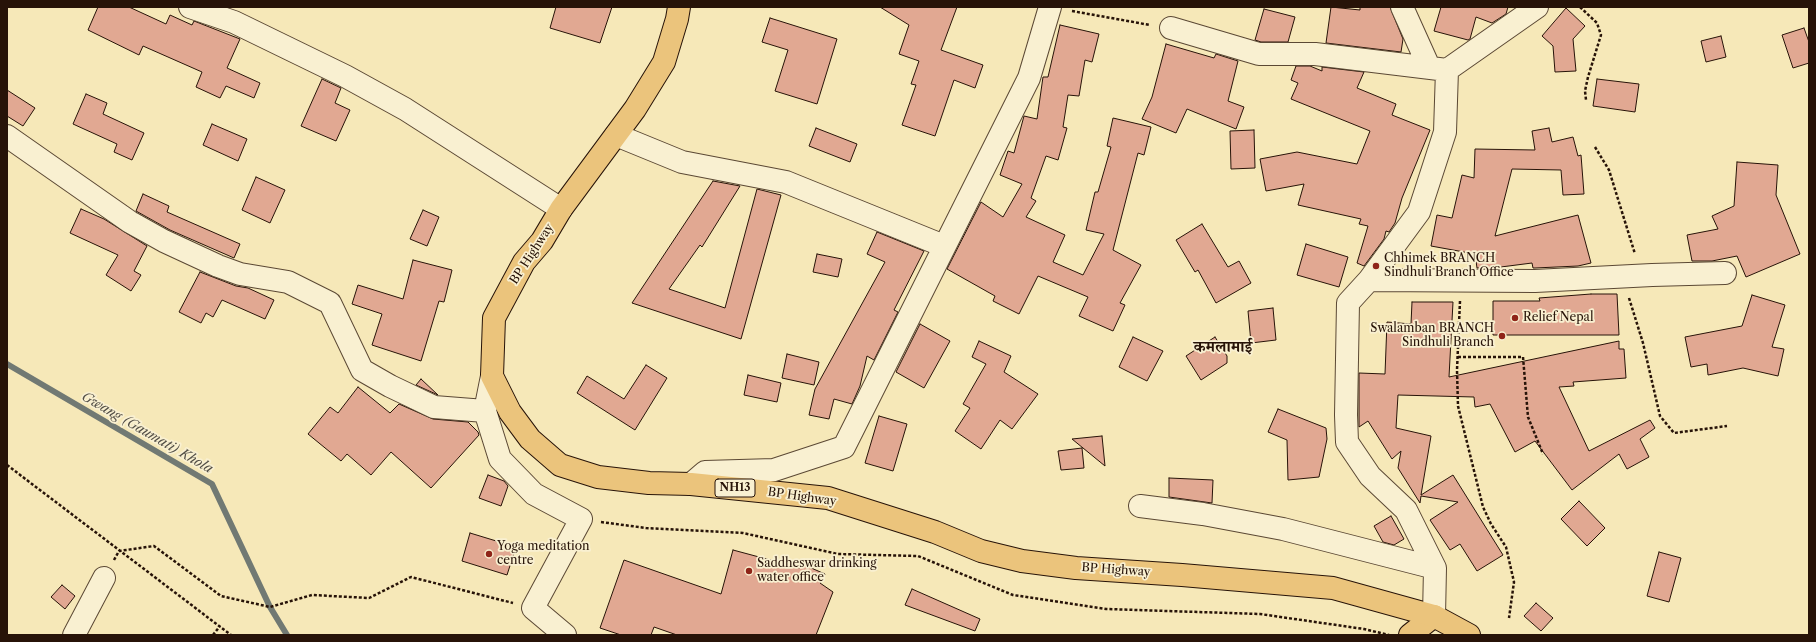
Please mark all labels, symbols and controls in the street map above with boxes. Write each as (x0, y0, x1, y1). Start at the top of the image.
street label: BP Highway (507, 221, 557, 287)
place label: Chhimek BRANCH Sindhuli Branch Office (1384, 252, 1514, 280)
marker: Chhimek BRANCH Sindhuli Branch Office (1371, 261, 1381, 271)
place label: Relief Nepal (1523, 311, 1593, 325)
marker: Relief Nepal (1510, 313, 1520, 323)
place label: Swalamban BRANCH Sindhuli Branch (1370, 322, 1494, 350)
marker: Swalamban BRANCH Sindhuli Branch (1497, 331, 1507, 341)
district label: कमलामाई (1194, 337, 1252, 357)
water label: Gwang (Gaumati) Khola (79, 389, 215, 477)
road number: NH13 (715, 479, 755, 497)
street label: BP Highway (767, 485, 837, 509)
place label: Yoga meditation centre (497, 540, 590, 568)
marker: Yoga meditation centre (484, 549, 494, 559)
place label: Saddheswar drinking water office (757, 557, 877, 585)
street label: BP Highway (1081, 560, 1151, 580)
marker: Saddheswar drinking water office (744, 566, 754, 576)

